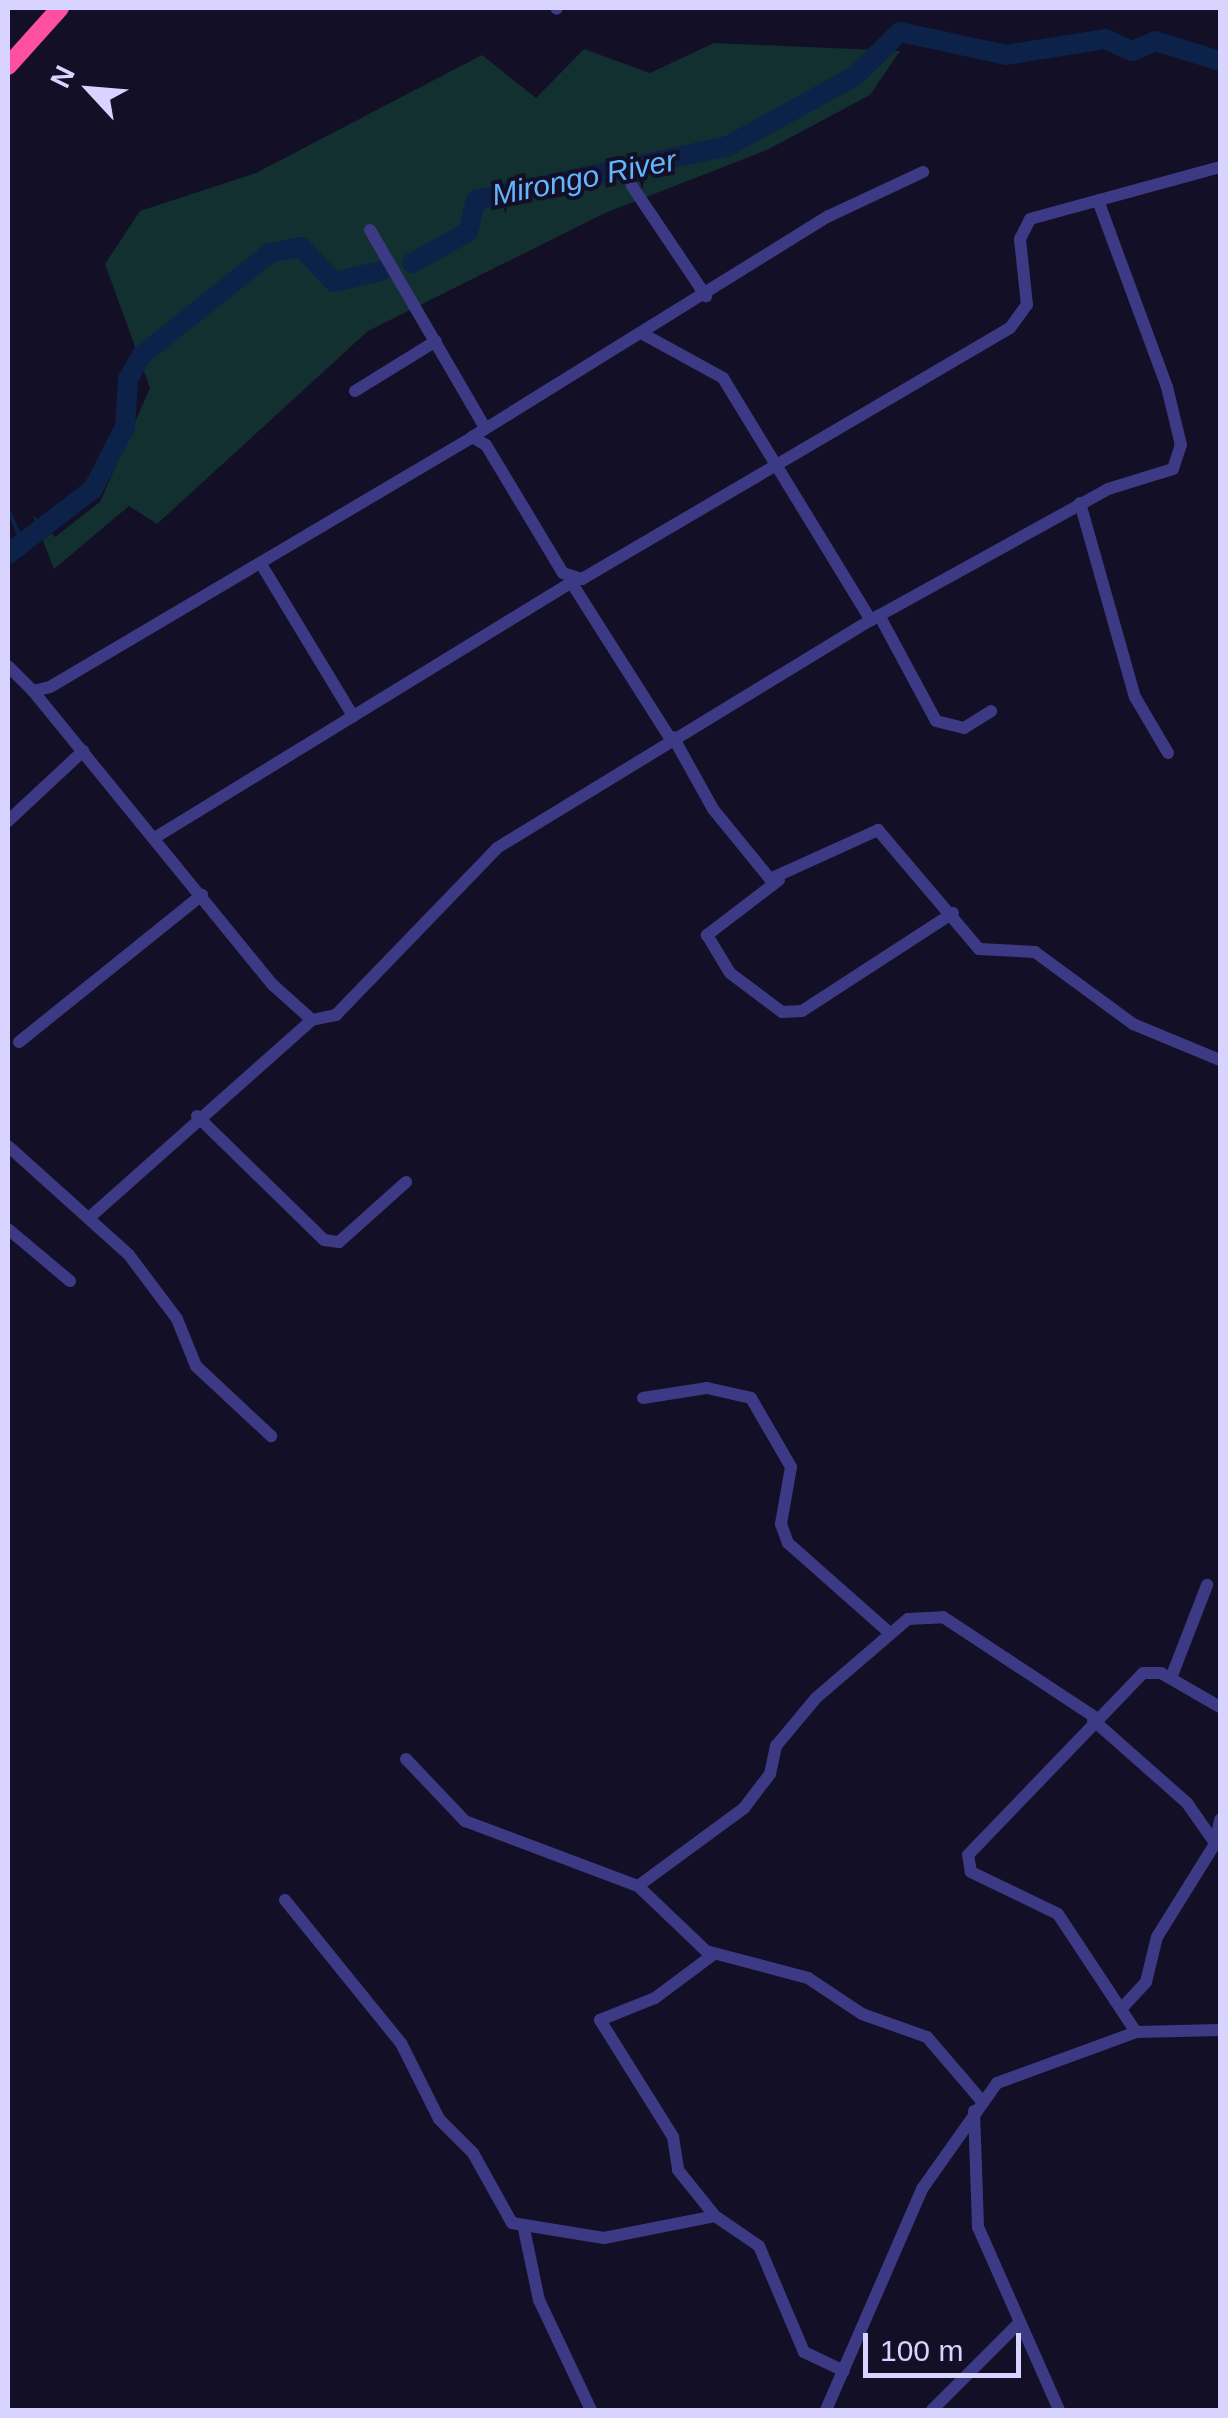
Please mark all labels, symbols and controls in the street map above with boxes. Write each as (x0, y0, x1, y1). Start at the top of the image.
north arrow (40, 40, 140, 140)
text: N (44, 61, 81, 93)
water label: Mirongo River (489, 143, 679, 213)
scale bar (868, 2313, 1026, 2375)
text: 100 m (880, 2334, 963, 2367)

